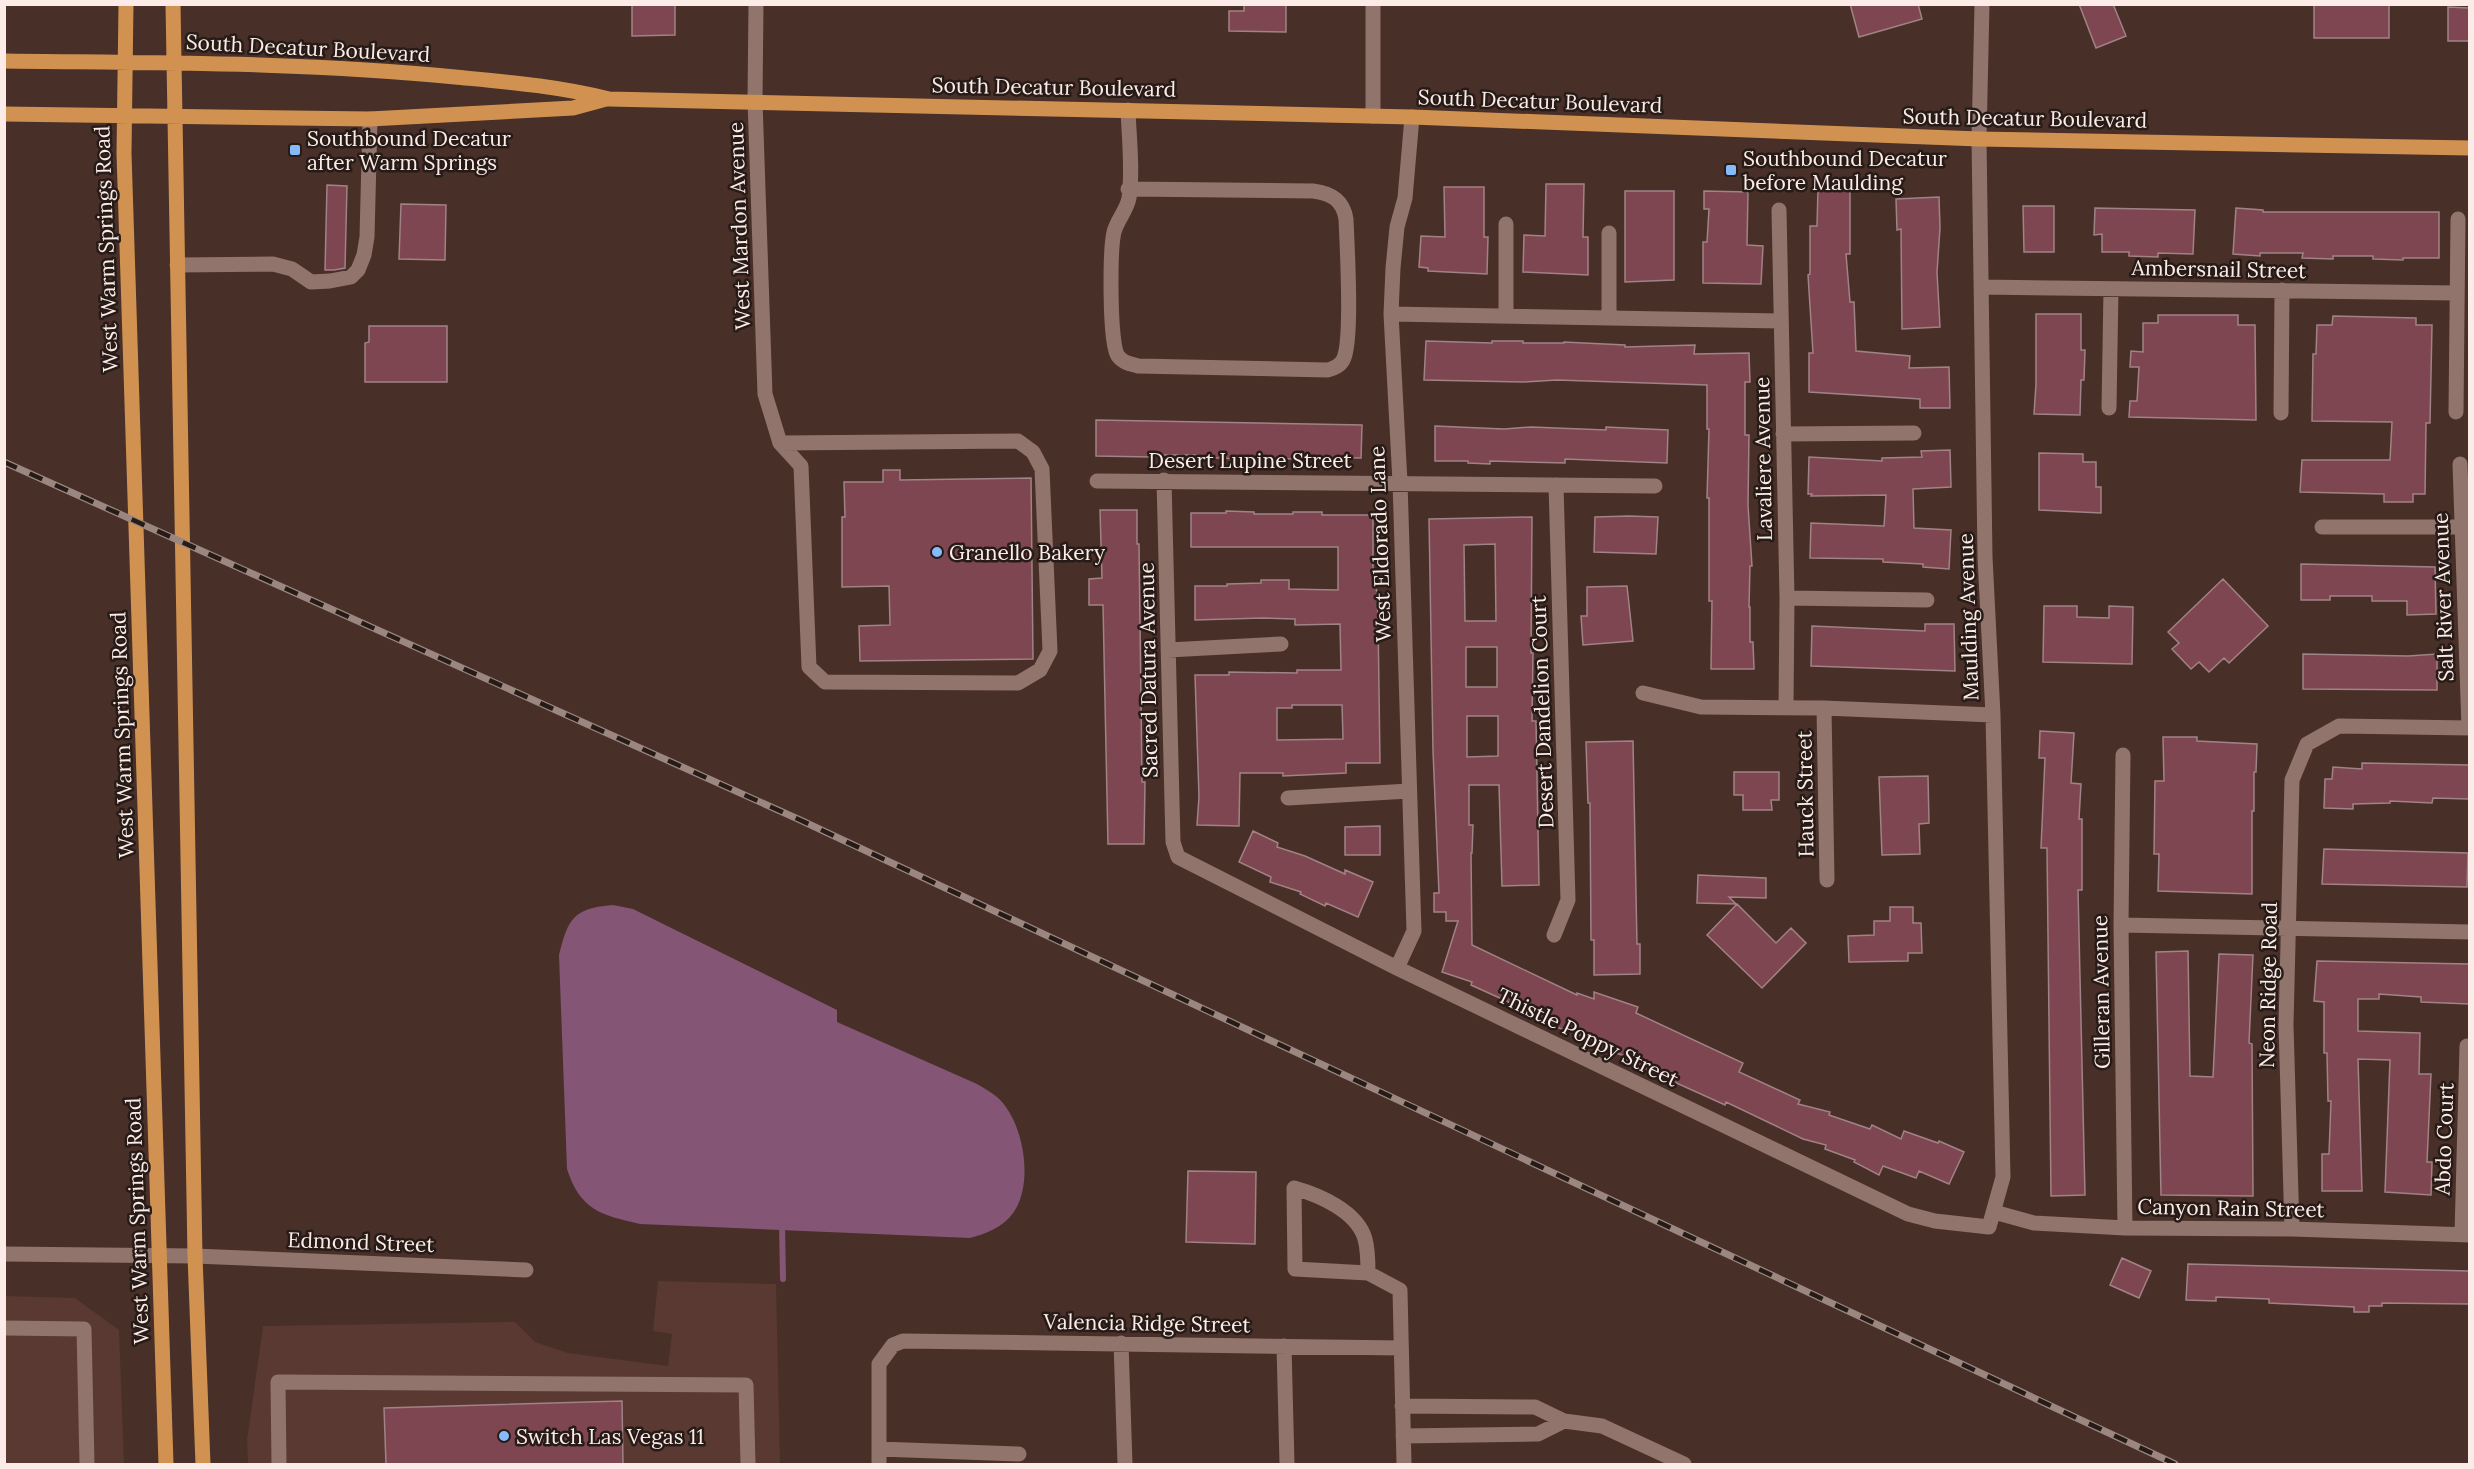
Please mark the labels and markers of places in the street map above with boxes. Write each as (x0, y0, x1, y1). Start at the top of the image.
place label: Southbound Decatur after Warm Springs (307, 125, 511, 176)
marker: Southbound Decatur after Warm Springs (288, 143, 302, 157)
place label: Southbound Decatur before Maulding (1743, 145, 1947, 196)
marker: Southbound Decatur before Maulding (1724, 163, 1738, 177)
place label: Granello Bakery (949, 539, 1105, 566)
marker: Granello Bakery (930, 545, 944, 559)
place label: Switch Las Vegas 11 (516, 1423, 704, 1450)
marker: Switch Las Vegas 11 (497, 1429, 511, 1443)

